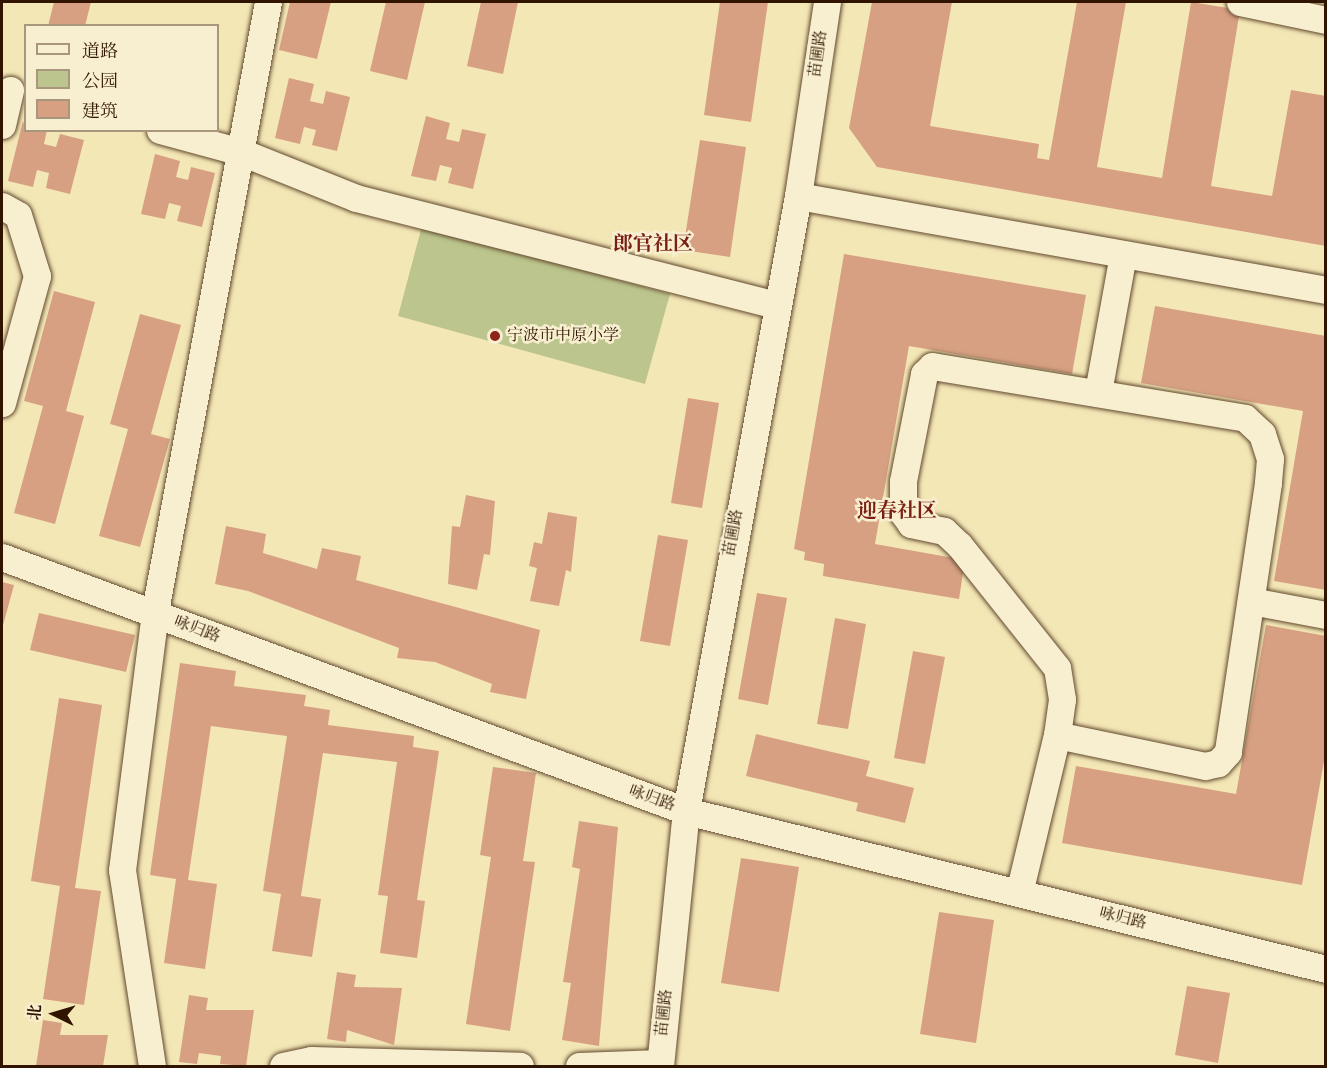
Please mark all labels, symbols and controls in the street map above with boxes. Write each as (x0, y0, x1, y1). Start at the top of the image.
legend (24, 24, 219, 132)
street label: 苗圃路 (806, 29, 832, 79)
text: 道路 (82, 43, 118, 61)
text: 公园 (82, 73, 118, 91)
text: 建筑 (82, 103, 118, 121)
district label: 郎官社区 (613, 233, 693, 257)
place label: 宁波市中原小学 (507, 326, 619, 346)
marker: 宁波市中原小学 (488, 329, 502, 343)
district label: 迎春社区 (857, 500, 937, 524)
street label: 苗圃路 (720, 508, 748, 558)
street label: 咏归路 (171, 612, 223, 648)
street label: 咏归路 (626, 782, 678, 816)
street label: 咏归路 (1097, 904, 1149, 934)
north arrow (24, 984, 84, 1044)
street label: 苗圃路 (653, 988, 677, 1038)
text: 北 (27, 1004, 45, 1021)

